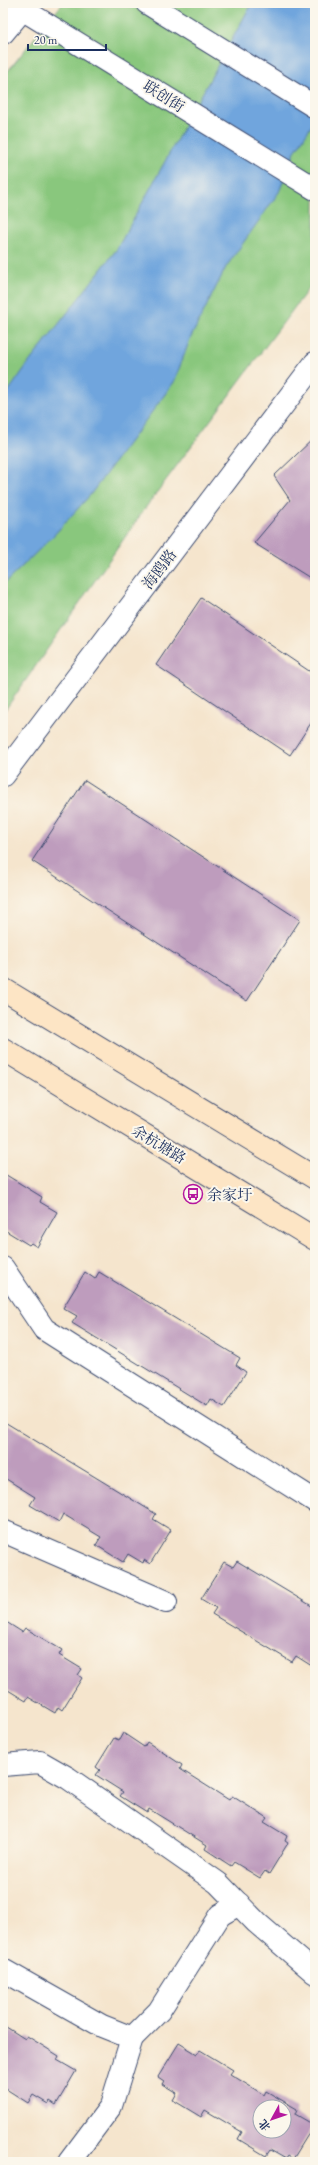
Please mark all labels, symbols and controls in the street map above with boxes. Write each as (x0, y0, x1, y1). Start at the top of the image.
scale bar (28, 26, 106, 52)
text: 20 m (34, 32, 58, 48)
street label: 联创街 (140, 76, 188, 116)
street label: 海鸥路 (138, 545, 180, 593)
street label: 余杭塘路 (128, 1120, 190, 1168)
bus stop icon: 余家圩 (182, 1183, 204, 1205)
place label: 余家圩 (207, 1185, 253, 1204)
north arrow (252, 2099, 292, 2139)
text: 北 (255, 2117, 273, 2134)

